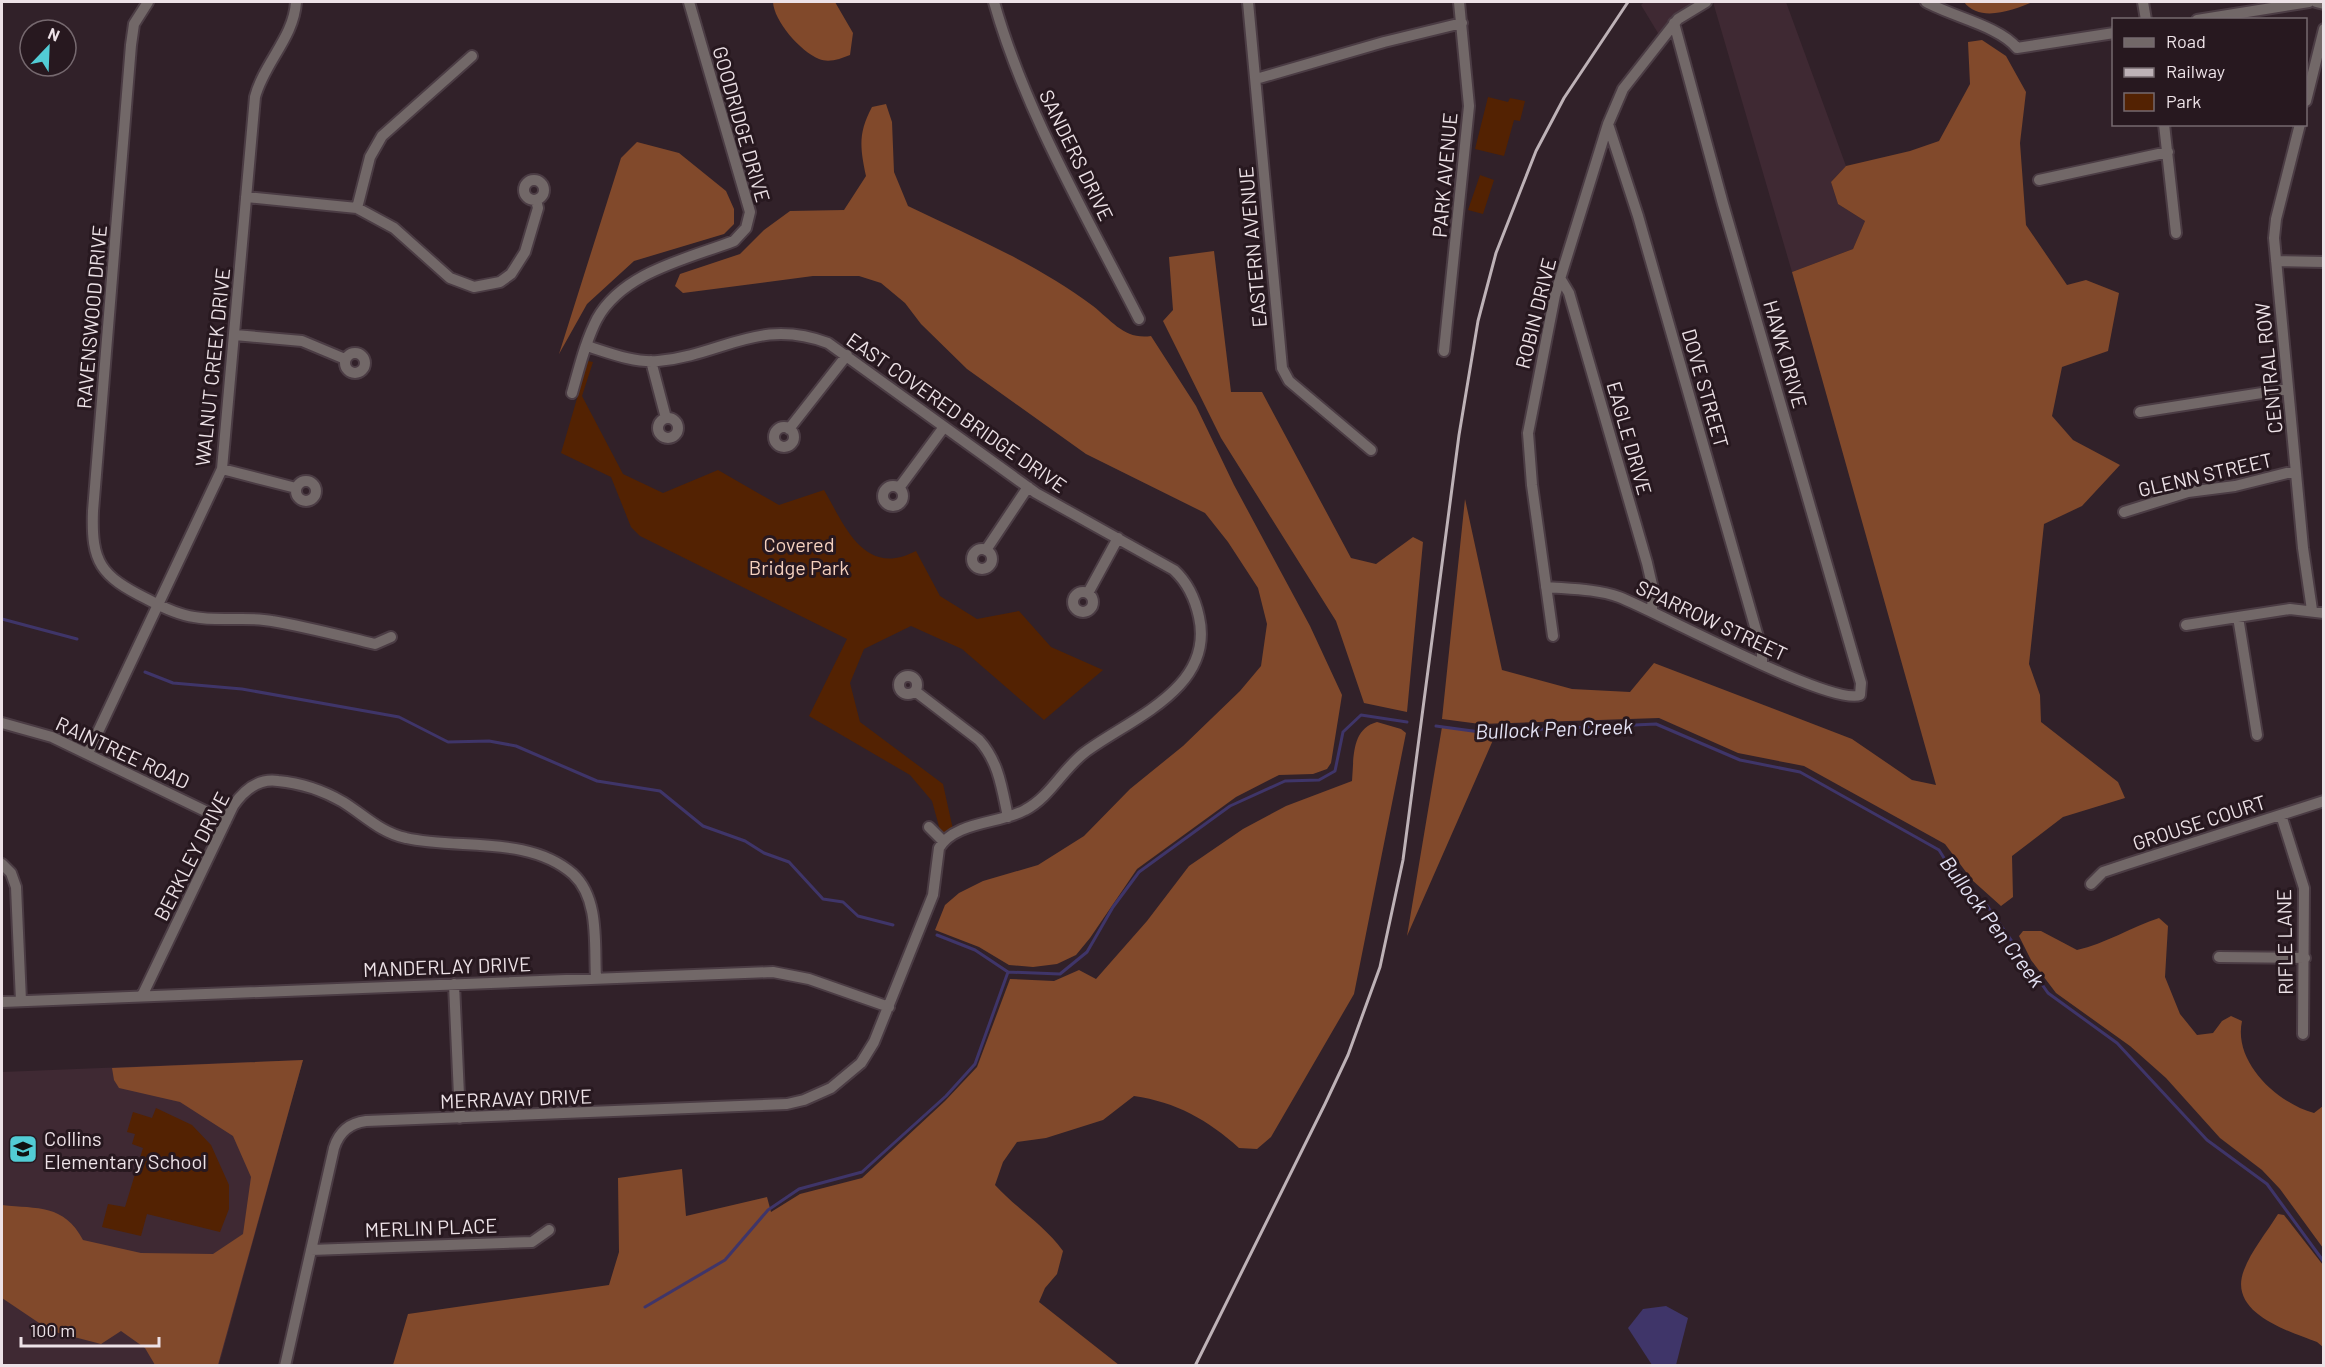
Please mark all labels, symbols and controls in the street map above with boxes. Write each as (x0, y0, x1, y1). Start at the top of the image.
north arrow (18, 18, 78, 78)
legend (2112, 18, 2307, 126)
text: N (45, 23, 63, 45)
text: Road (2166, 30, 2206, 52)
street label: GOODRIDGE DRIVE (708, 43, 776, 205)
text: Railway (2166, 60, 2225, 82)
street label: SANDERS DRIVE (1035, 86, 1119, 224)
text: Park (2166, 90, 2201, 112)
street label: PARK AVENUE (1427, 112, 1461, 238)
street label: EASTERN AVENUE (1233, 166, 1271, 328)
street label: RAVENSWOOD DRIVE (71, 224, 111, 410)
street label: ROBIN DRIVE (1510, 255, 1560, 371)
street label: WALNUT CREEK DRIVE (190, 267, 234, 467)
street label: HAWK DRIVE (1759, 297, 1813, 411)
street label: CENTRAL ROW (2249, 301, 2287, 435)
street label: DOVE STREET (1678, 326, 1734, 450)
street label: EAST COVERED BRIDGE DRIVE (842, 327, 1072, 497)
street label: EAGLE DRIVE (1602, 378, 1658, 498)
street label: GLENN STREET (2136, 447, 2274, 501)
park label: Covered Bridge Park (749, 532, 849, 579)
street label: SPARROW STREET (1633, 574, 1791, 666)
street label: RAINTREE ROAD (52, 711, 194, 793)
water label: Bullock Pen Creek (1475, 713, 1634, 743)
street label: BERKLEY DRIVE (148, 788, 234, 924)
street label: GROUSE COURT (2129, 789, 2269, 855)
water label: Bullock Pen Creek (1935, 850, 2051, 992)
street label: RIFLE LANE (2271, 889, 2297, 995)
street label: MANDERLAY DRIVE (363, 951, 531, 981)
street label: MERRAVAY DRIVE (440, 1083, 592, 1113)
place label: Collins Elementary School (44, 1126, 207, 1173)
school or university icon: Collins Elementary School (7, 1133, 39, 1165)
street label: MERLIN PLACE (364, 1213, 498, 1241)
scale bar (21, 1310, 159, 1348)
text: 100 m (30, 1319, 75, 1341)

